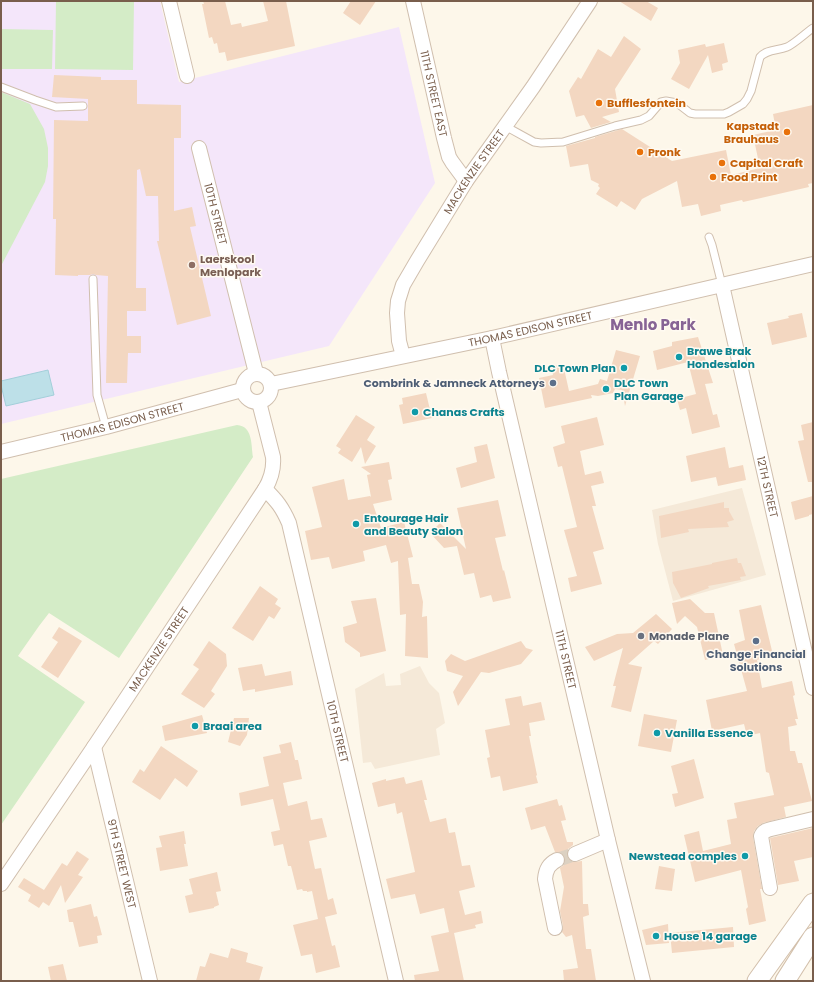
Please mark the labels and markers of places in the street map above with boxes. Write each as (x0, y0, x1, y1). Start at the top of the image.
place label: Bufflesfontein (607, 95, 686, 111)
marker: Bufflesfontein (594, 98, 604, 108)
place label: Kapstadt Brauhaus (724, 118, 780, 147)
marker: Kapstadt Brauhaus (782, 127, 792, 137)
place label: Pronk (648, 144, 681, 160)
marker: Pronk (635, 147, 645, 157)
place label: Capital Craft (730, 155, 804, 171)
marker: Capital Craft (717, 158, 727, 168)
place label: Food Print (721, 169, 778, 185)
marker: Food Print (708, 172, 718, 182)
place label: Laerskool Menlopark (200, 251, 261, 280)
marker: Laerskool Menlopark (187, 260, 197, 270)
place label: Brawe Brak Hondesalon (687, 343, 755, 372)
marker: Brawe Brak Hondesalon (674, 352, 684, 362)
place label: DLC Town Plan (534, 360, 616, 376)
marker: DLC Town Plan (619, 363, 629, 373)
place label: Combrink & Jamneck Attorneys (363, 375, 545, 391)
place label: DLC Town Plan Garage (614, 375, 684, 404)
marker: Combrink & Jamneck Attorneys (548, 378, 558, 388)
marker: DLC Town Plan Garage (601, 384, 611, 394)
place label: Chanas Crafts (423, 404, 505, 420)
marker: Chanas Crafts (410, 407, 420, 417)
place label: Entourage Hair and Beauty Salon (364, 510, 463, 539)
marker: Entourage Hair and Beauty Salon (351, 519, 361, 529)
place label: Monade Plane (649, 628, 730, 644)
marker: Monade Plane (636, 631, 646, 641)
marker: Change Financial Solutions (751, 636, 761, 646)
place label: Change Financial Solutions (706, 646, 806, 675)
place label: Braai area (203, 718, 262, 734)
marker: Braai area (190, 721, 200, 731)
place label: Vanilla Essence (665, 725, 754, 741)
marker: Vanilla Essence (652, 728, 662, 738)
place label: Newstead comples (629, 848, 737, 864)
marker: Newstead comples (740, 851, 750, 861)
place label: House 14 garage (664, 928, 757, 944)
marker: House 14 garage (651, 931, 661, 941)

